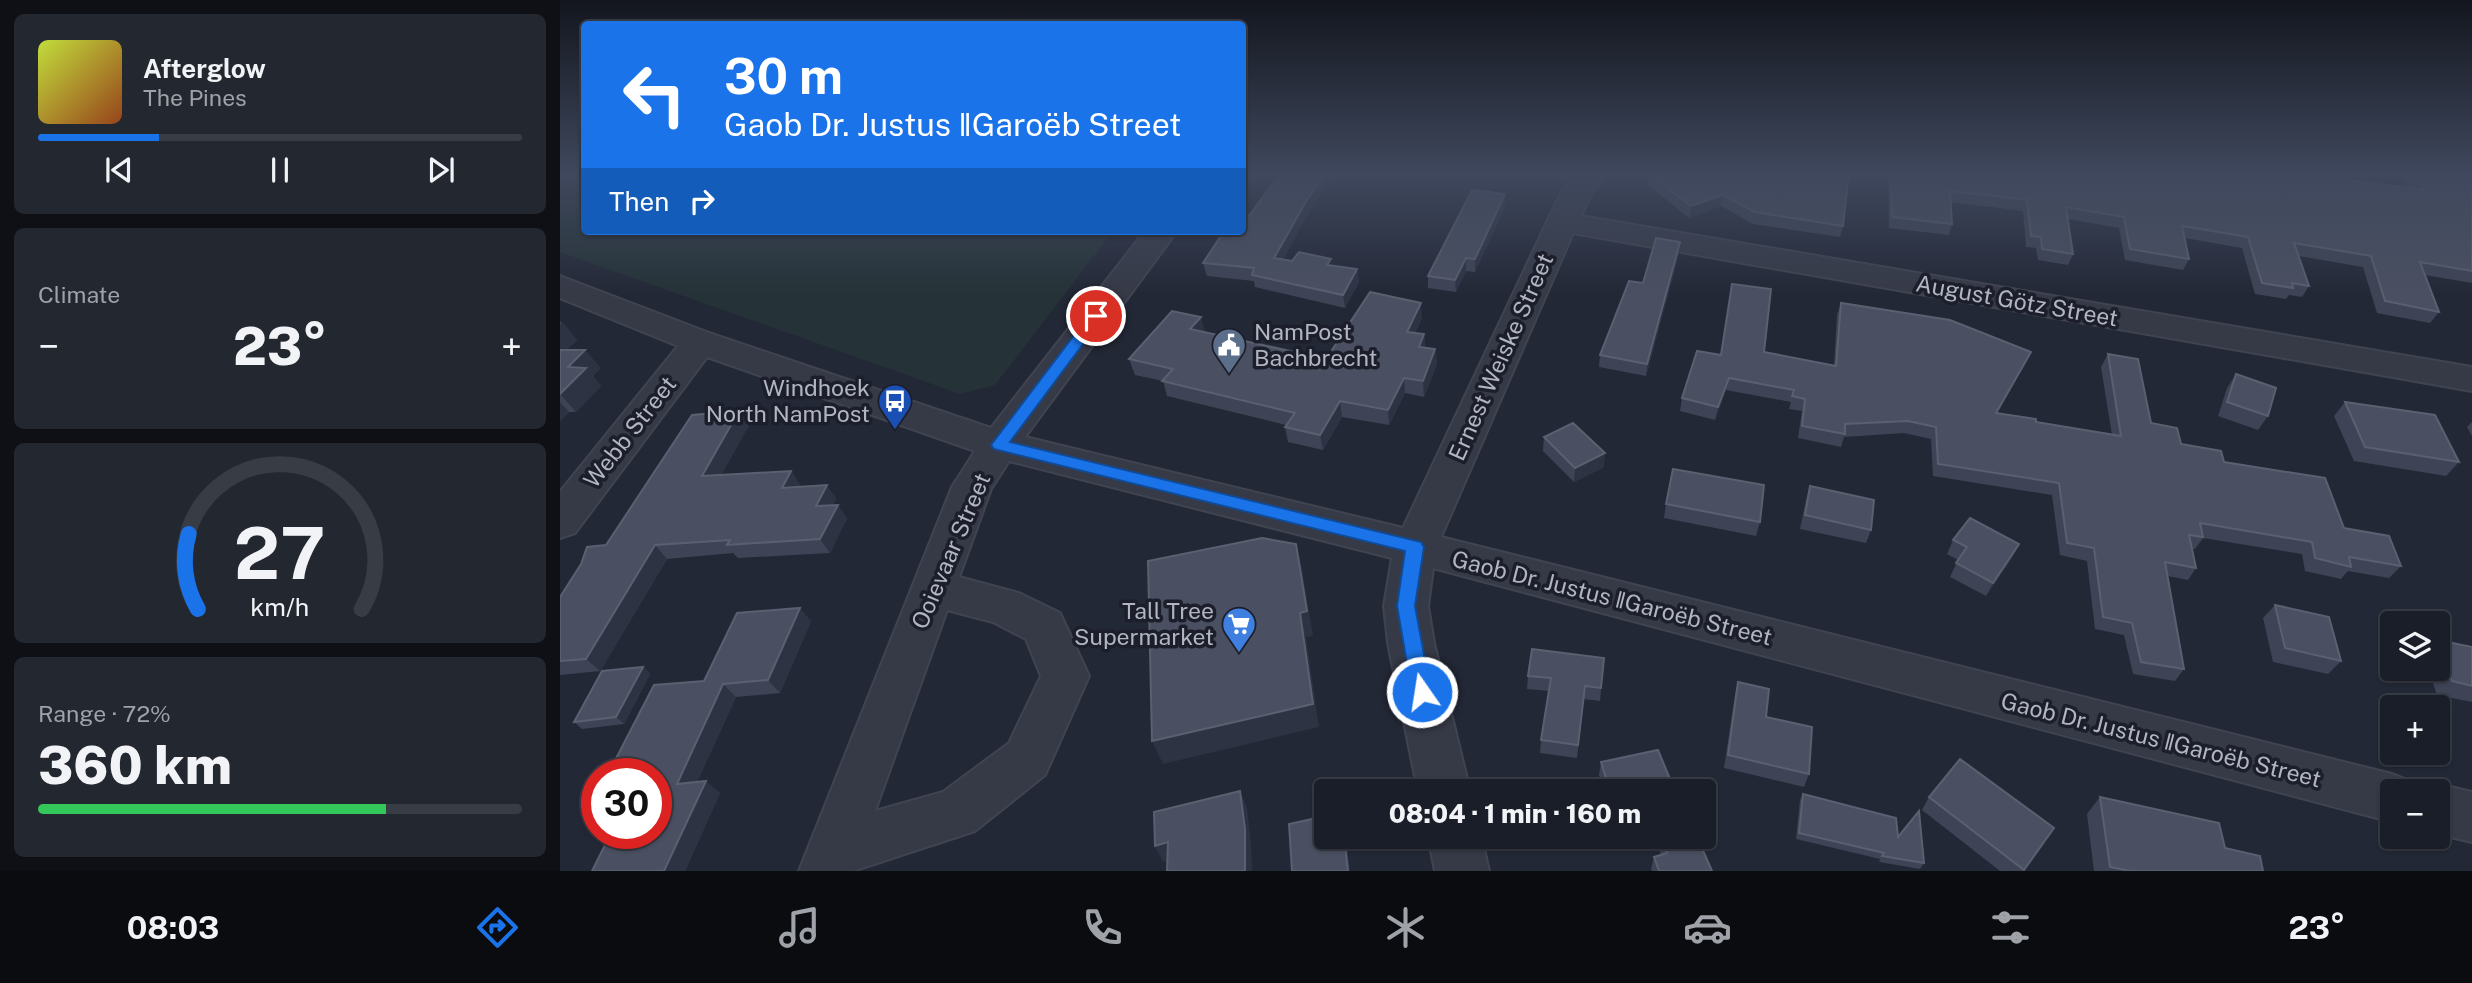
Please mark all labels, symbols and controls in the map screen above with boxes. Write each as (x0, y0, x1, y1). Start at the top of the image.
text: 30 m (724, 47, 843, 105)
icon: left (609, 49, 700, 140)
text: Afterglow (143, 53, 266, 84)
text: The Pines (143, 84, 247, 111)
text: Gaob Dr. Justus ǁGaroëb Street (724, 106, 1182, 143)
icon: previous (100, 151, 138, 189)
icon: pause (261, 151, 299, 189)
icon: next (422, 151, 460, 189)
icon: right (683, 182, 721, 220)
text: Then (609, 186, 669, 217)
street label: Ernest Weiske Street (1443, 249, 1558, 465)
street label: August Götz Street (1914, 269, 2120, 332)
text: Climate (38, 281, 120, 308)
pin (1066, 286, 1126, 346)
icon: arrive (1077, 297, 1115, 335)
text: 23° (233, 316, 327, 377)
place label: NamPost Bachbrecht (1254, 318, 1377, 371)
text: − (38, 324, 59, 369)
text: + (501, 324, 522, 369)
public building icon: NamPost Bachbrecht (1210, 326, 1248, 375)
street label: Webb Street (578, 371, 681, 493)
place label: Windhoek North NamPost (706, 374, 870, 427)
bus stop icon: Windhoek North NamPost (876, 382, 914, 431)
street label: Ooievaar Street (906, 469, 996, 633)
text: 27 (234, 510, 326, 595)
street label: Gaob Dr. Justus ǁGaroëb Street (1449, 545, 1775, 650)
text: km/h (251, 591, 309, 621)
place label: Tall Tree Supermarket (1074, 597, 1214, 650)
supermarket icon: Tall Tree Supermarket (1220, 605, 1258, 654)
map controls (2380, 611, 2450, 849)
button: layers (2380, 611, 2450, 681)
position arrow (1385, 655, 1459, 729)
street label: Gaob Dr. Justus ǁGaroëb Street (1998, 687, 2324, 792)
button: + (2380, 695, 2450, 765)
text: Range · 72% (38, 700, 171, 727)
text: 360 km (38, 735, 232, 796)
speed limit sign: 30 (581, 758, 672, 849)
button: − (2380, 779, 2450, 849)
text: 08:04 · 1 min · 160 m (1389, 798, 1641, 829)
icon: directions (473, 903, 522, 952)
icon: music (775, 903, 824, 952)
icon: phone (1078, 903, 1127, 952)
icon: climate (1381, 903, 1430, 952)
icon: car (1683, 903, 1732, 952)
icon: filters (1986, 903, 2035, 952)
text: 08:03 (127, 909, 219, 946)
text: 23° (2288, 909, 2345, 946)

